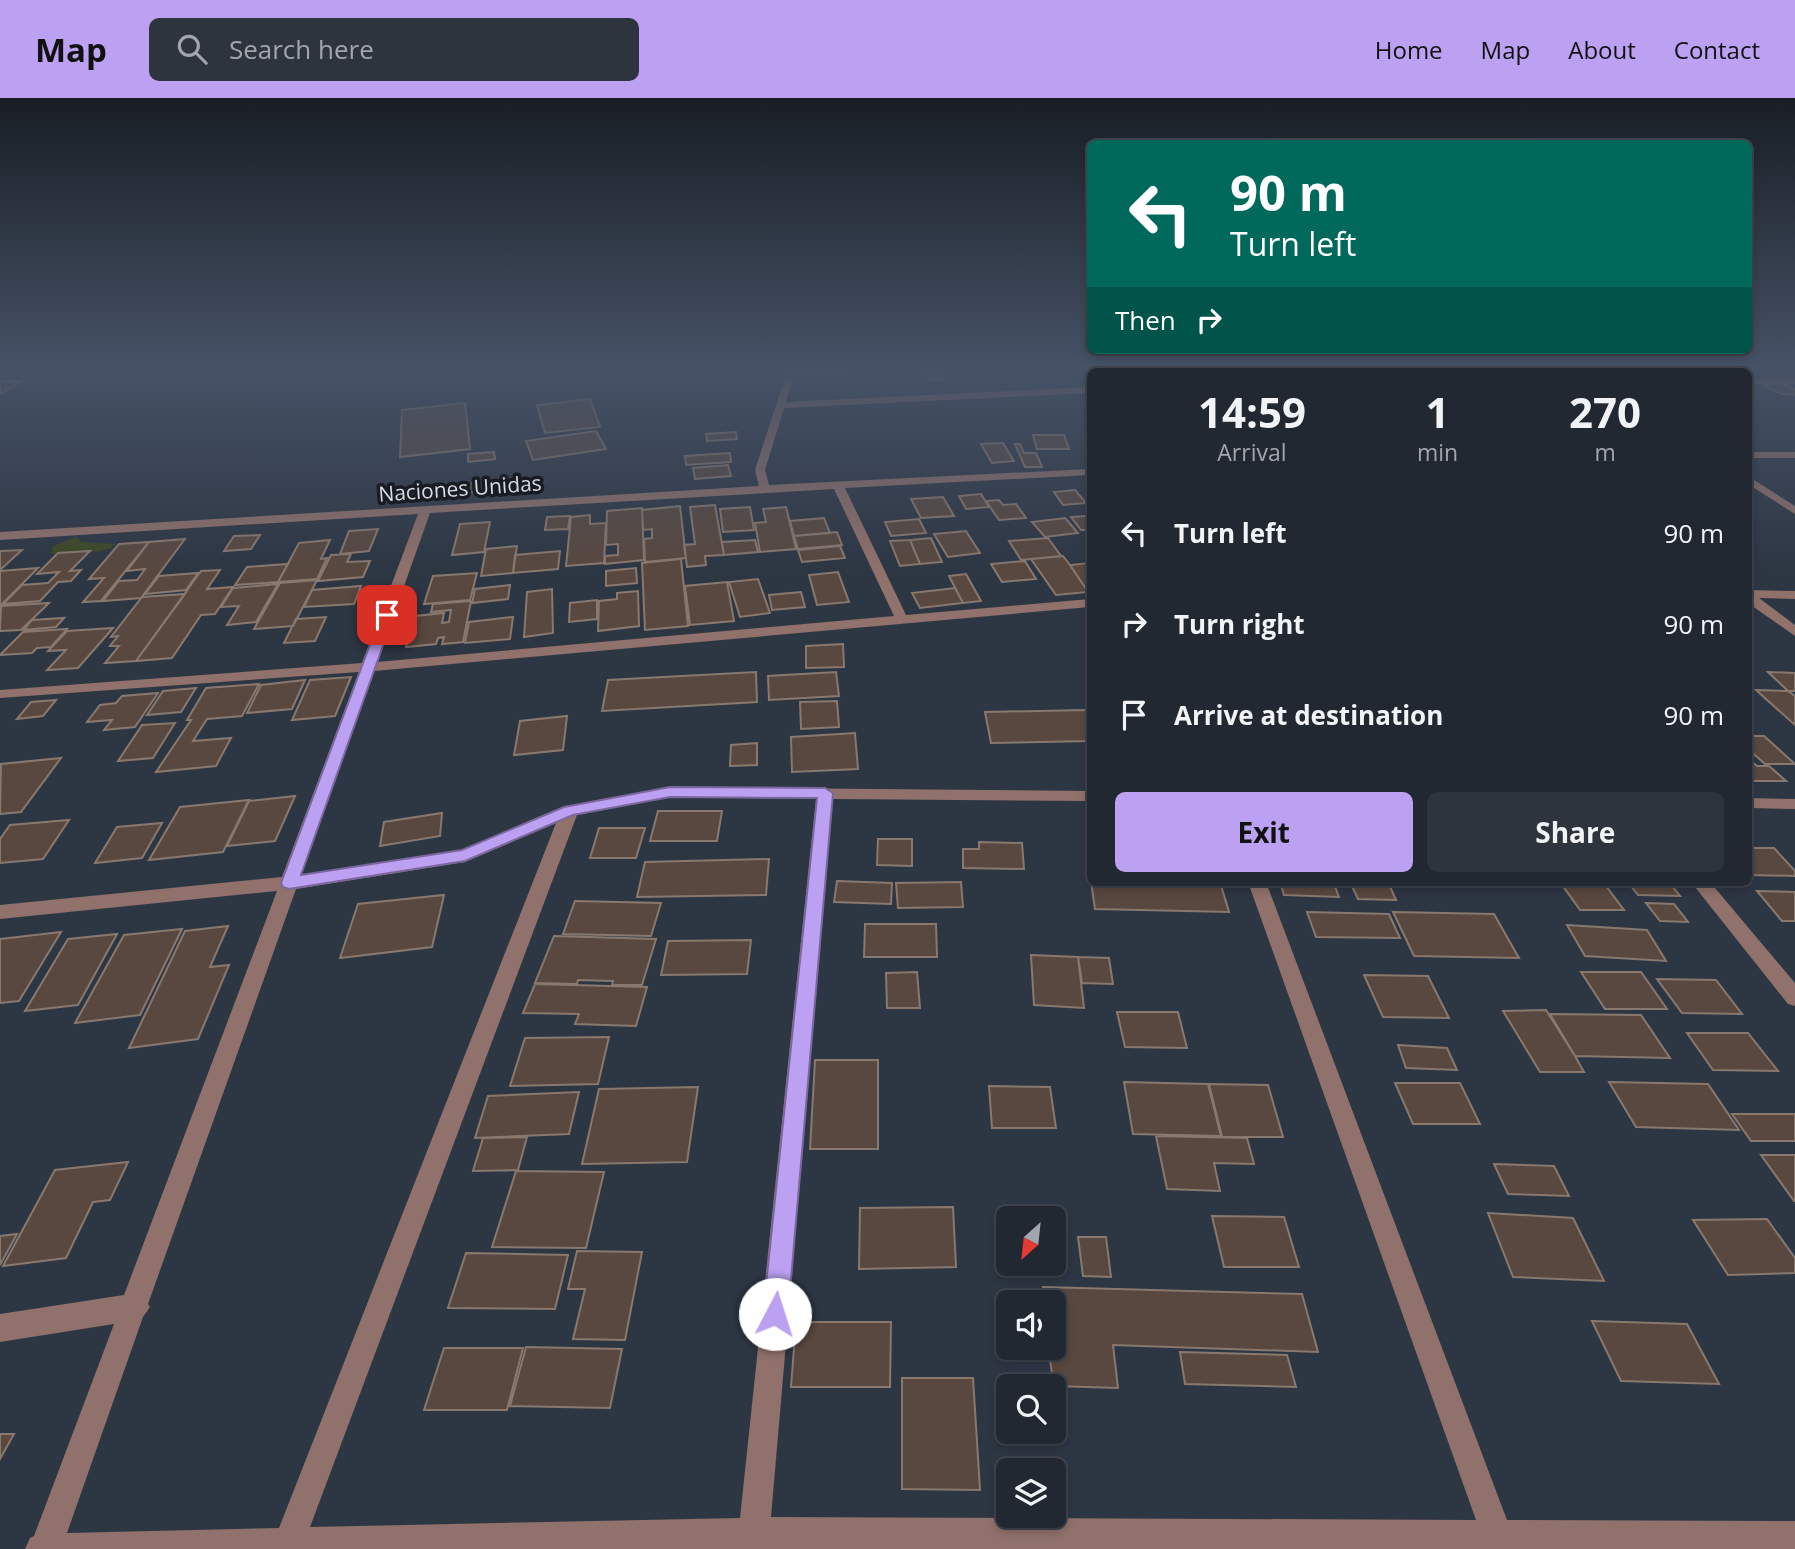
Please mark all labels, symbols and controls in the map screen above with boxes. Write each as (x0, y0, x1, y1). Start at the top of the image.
search box (149, 18, 639, 81)
text: Map (35, 27, 107, 72)
icon: search (173, 30, 211, 68)
text: Search here (229, 31, 374, 67)
text: Home (1375, 33, 1443, 66)
text: Map (1481, 33, 1530, 66)
text: About (1568, 33, 1636, 66)
text: Contact (1674, 33, 1760, 66)
text: 90 m (1230, 159, 1347, 225)
icon: left (1115, 168, 1206, 259)
text: Turn left (1230, 222, 1356, 265)
icon: right (1190, 301, 1228, 339)
text: Then (1115, 302, 1176, 338)
text: 14:59 (1198, 383, 1306, 440)
text: 1 (1425, 383, 1450, 440)
text: 270 (1569, 383, 1641, 440)
text: Arrival (1217, 436, 1287, 468)
text: min (1417, 436, 1458, 468)
text: m (1594, 436, 1616, 468)
street label: Naciones Unidas (377, 468, 543, 508)
icon: left (1115, 514, 1153, 552)
text: Turn left (1174, 515, 1286, 551)
text: 90 m (1663, 515, 1724, 551)
pin (357, 585, 417, 645)
icon: arrive (368, 596, 406, 634)
icon: right (1115, 605, 1153, 643)
text: Turn right (1174, 606, 1305, 642)
text: 90 m (1663, 606, 1724, 642)
icon: arrive (1115, 696, 1153, 734)
text: Arrive at destination (1174, 697, 1443, 733)
text: 90 m (1663, 697, 1724, 733)
button: Exit (1115, 792, 1413, 872)
button: Share (1427, 792, 1724, 872)
north arrow (996, 1206, 1066, 1276)
map controls (996, 1206, 1066, 1528)
position arrow (738, 1277, 812, 1351)
button: sound (996, 1290, 1066, 1360)
button: search (996, 1374, 1066, 1444)
button: layers (996, 1458, 1066, 1528)

